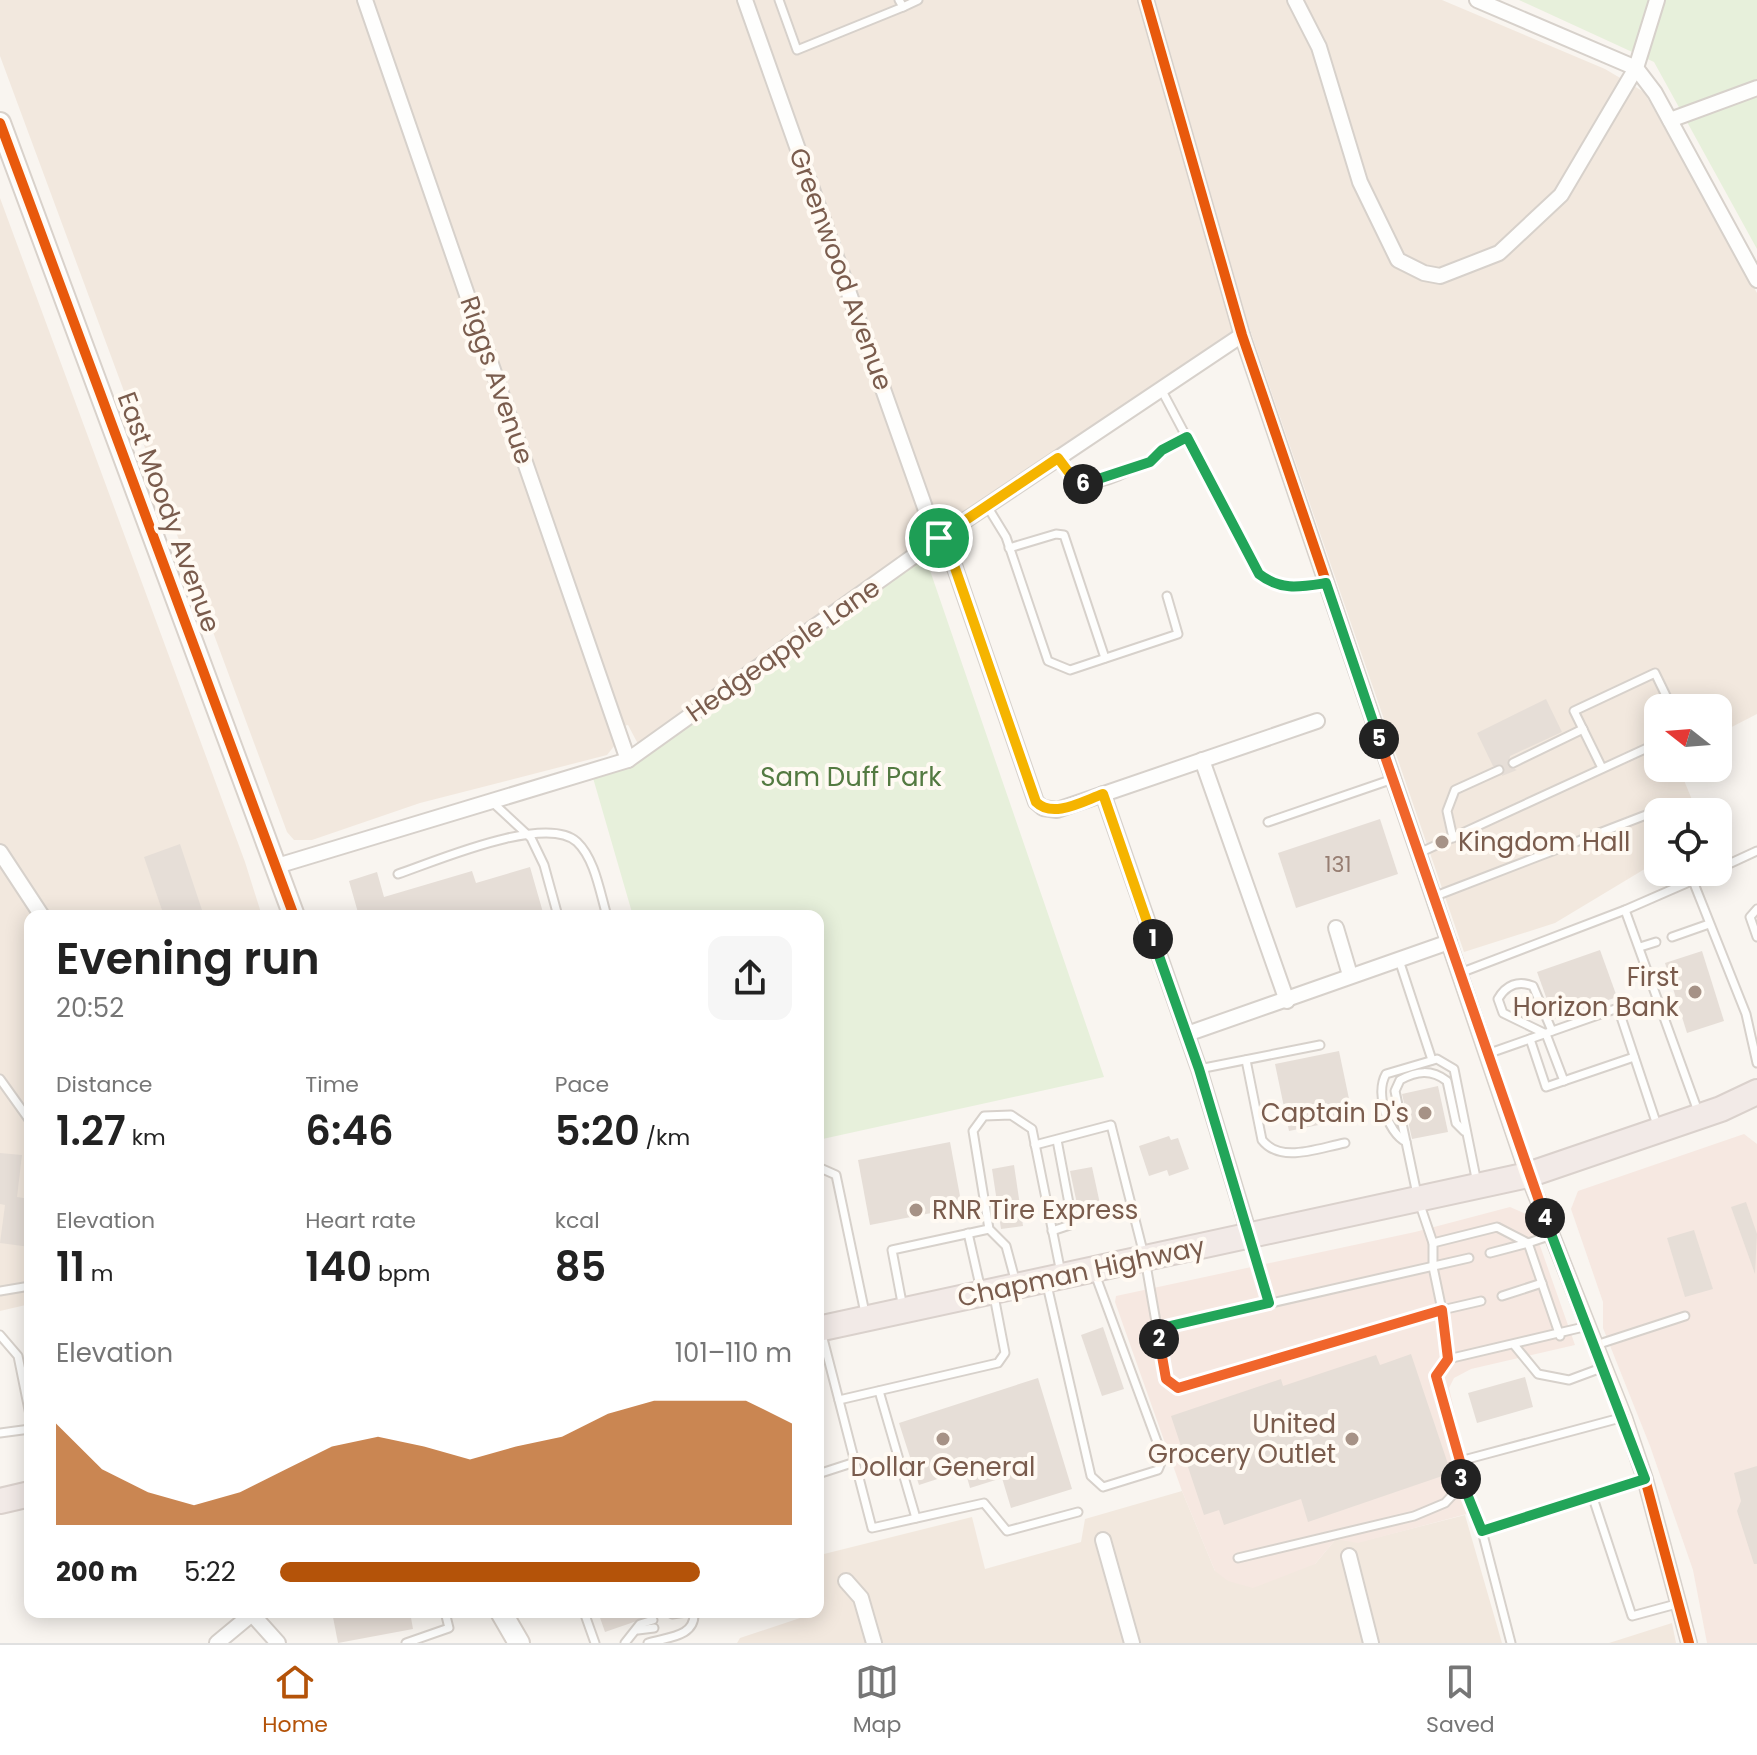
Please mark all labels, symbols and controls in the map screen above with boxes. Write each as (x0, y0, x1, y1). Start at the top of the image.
street label: Greenwood Avenue (780, 143, 902, 395)
street label: Riggs Avenue (451, 291, 543, 469)
street label: East Moody Avenue (109, 387, 229, 637)
pin: 6 (1063, 464, 1103, 504)
text: 6 (1076, 468, 1090, 499)
pin (905, 504, 973, 572)
icon: arrive (917, 516, 961, 560)
street label: Hedgeapple Lane (679, 570, 887, 730)
north arrow (1644, 694, 1732, 782)
map controls (1644, 694, 1732, 886)
pin: 5 (1359, 719, 1399, 759)
text: 5 (1372, 723, 1386, 754)
park label: Sam Duff Park (760, 759, 942, 795)
button: locate (1644, 798, 1732, 886)
place label: Kingdom Hall (1458, 824, 1630, 860)
marker: Kingdom Hall (1433, 833, 1451, 851)
house number: 131 (1324, 849, 1352, 880)
pin: 1 (1133, 919, 1173, 959)
text: 1 (1149, 923, 1157, 954)
text: Evening run (56, 928, 320, 989)
button: share (708, 936, 792, 1020)
place label: First Horizon Bank (1513, 959, 1680, 1025)
marker: First Horizon Bank (1686, 983, 1704, 1001)
text: 20:52 (56, 990, 124, 1026)
text: Distance (56, 1069, 152, 1100)
text: Time (305, 1069, 359, 1100)
text: Pace (555, 1069, 609, 1100)
place label: Captain D's (1261, 1095, 1409, 1131)
text: 1.27 (56, 1103, 126, 1159)
text: 6:46 (305, 1103, 394, 1159)
text: 5:20 (555, 1103, 640, 1159)
marker: Captain D's (1416, 1104, 1434, 1122)
text: km (126, 1122, 166, 1153)
text: /km (640, 1122, 690, 1153)
place label: RNR Tire Express (932, 1192, 1138, 1228)
pin: 4 (1525, 1198, 1565, 1238)
marker: RNR Tire Express (907, 1201, 925, 1219)
text: 4 (1538, 1202, 1552, 1233)
text: Elevation (56, 1205, 155, 1236)
text: Heart rate (305, 1205, 416, 1236)
text: kcal (555, 1205, 600, 1236)
street label: Chapman Highway (954, 1228, 1208, 1316)
text: 11 (56, 1239, 85, 1295)
text: 140 (305, 1239, 372, 1295)
text: 85 (555, 1239, 606, 1295)
text: m (85, 1258, 114, 1289)
text: bpm (372, 1258, 430, 1289)
pin: 2 (1139, 1319, 1179, 1359)
text: 2 (1153, 1323, 1165, 1354)
text: Elevation (56, 1335, 173, 1371)
text: 101–110 m (675, 1335, 792, 1371)
place label: United Grocery Outlet (1148, 1406, 1336, 1472)
marker: Dollar General (934, 1430, 952, 1448)
marker: United Grocery Outlet (1343, 1430, 1361, 1448)
place label: Dollar General (851, 1449, 1035, 1485)
pin: 3 (1441, 1459, 1481, 1499)
text: 3 (1454, 1463, 1468, 1494)
text: 200 m (56, 1554, 138, 1590)
text: 5:22 (184, 1554, 236, 1590)
tab: Home (262, 1660, 328, 1741)
tab: Map (853, 1660, 901, 1741)
tab: Saved (1426, 1660, 1495, 1741)

